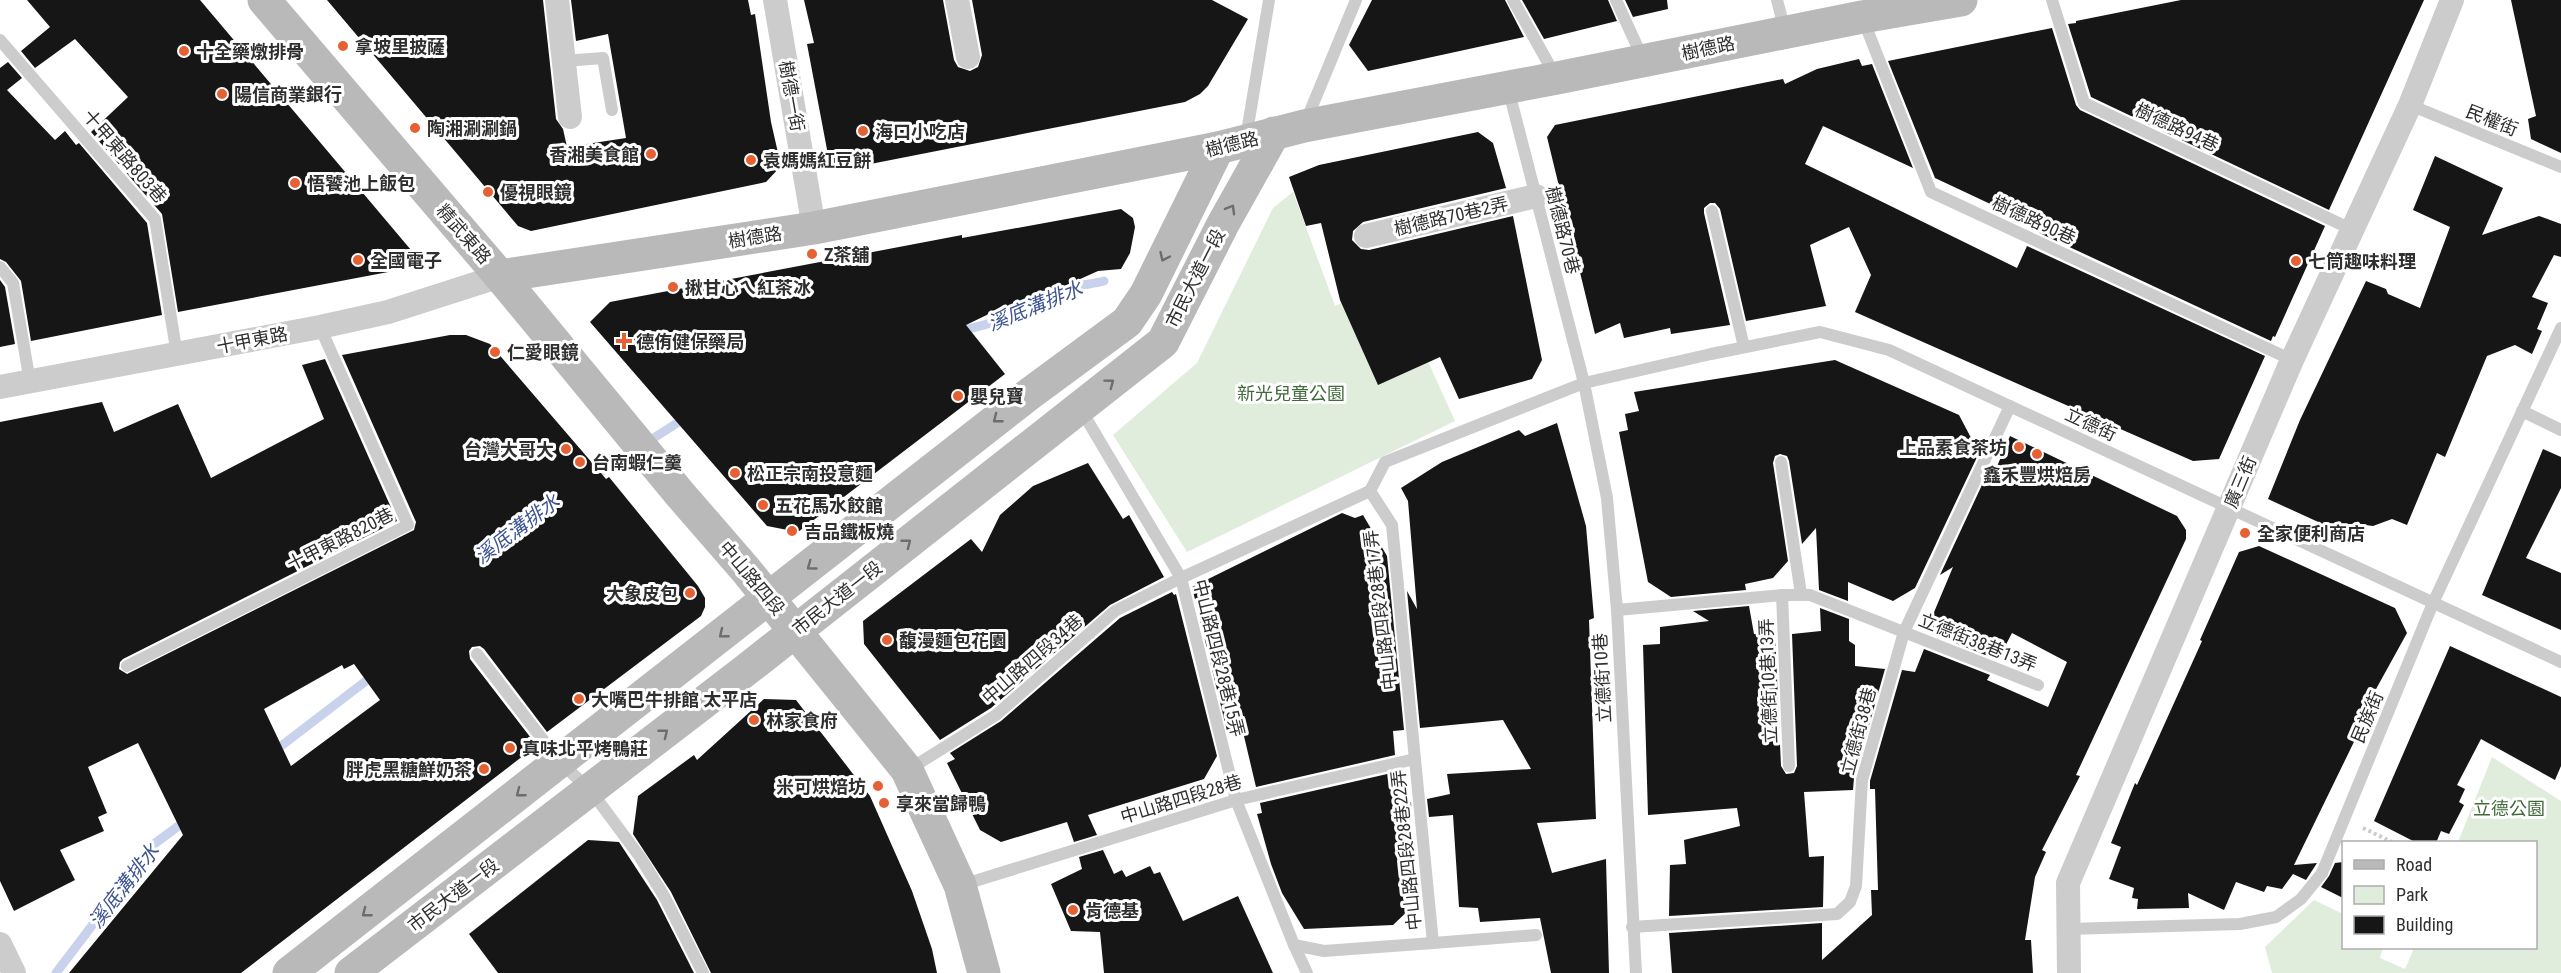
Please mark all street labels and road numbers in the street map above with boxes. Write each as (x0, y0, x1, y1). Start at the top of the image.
street label: 樹德路 (1679, 32, 1737, 64)
street label: 樹德一街 (775, 59, 809, 133)
street label: 樹德路94巷 (2132, 99, 2222, 155)
street label: 民權街 (2463, 100, 2521, 140)
street label: 十甲東路803巷 (79, 105, 171, 207)
street label: 樹德路 (1203, 127, 1261, 161)
street label: 樹德路70巷 (1542, 184, 1584, 276)
street label: 樹德路90巷 (1989, 192, 2079, 248)
street label: 樹德路70巷2弄 (1392, 193, 1510, 239)
street label: 精武東路 (432, 200, 496, 268)
street label: 樹德路 (727, 222, 783, 252)
street label: 市民大道一段 (1161, 225, 1229, 331)
street label: 十甲東路 (215, 323, 289, 357)
street label: 立德街 (2062, 403, 2120, 445)
street label: 廣三街 (2220, 453, 2260, 511)
street label: 十甲東路820巷 (283, 503, 397, 575)
street label: 中山路四段28巷17弄 (1360, 529, 1400, 691)
street label: 中山路四段 (715, 537, 789, 619)
street label: 市民大道一段 (788, 556, 886, 640)
street label: 中山路四段28巷15弄 (1189, 577, 1249, 739)
street label: 立德街38巷13弄 (1916, 609, 2040, 675)
street label: 中山路四段34巷 (978, 610, 1086, 708)
street label: 立德街10巷13弄 (1755, 618, 1781, 744)
street label: 立德街10巷 (1589, 633, 1615, 723)
street label: 立德街38巷 (1836, 685, 1880, 777)
street label: 民族街 (2347, 688, 2387, 746)
street label: 中山路四段28巷22弄 (1387, 769, 1425, 931)
street label: 中山路四段28巷 (1118, 771, 1244, 827)
street label: 市民大道一段 (404, 854, 502, 936)

